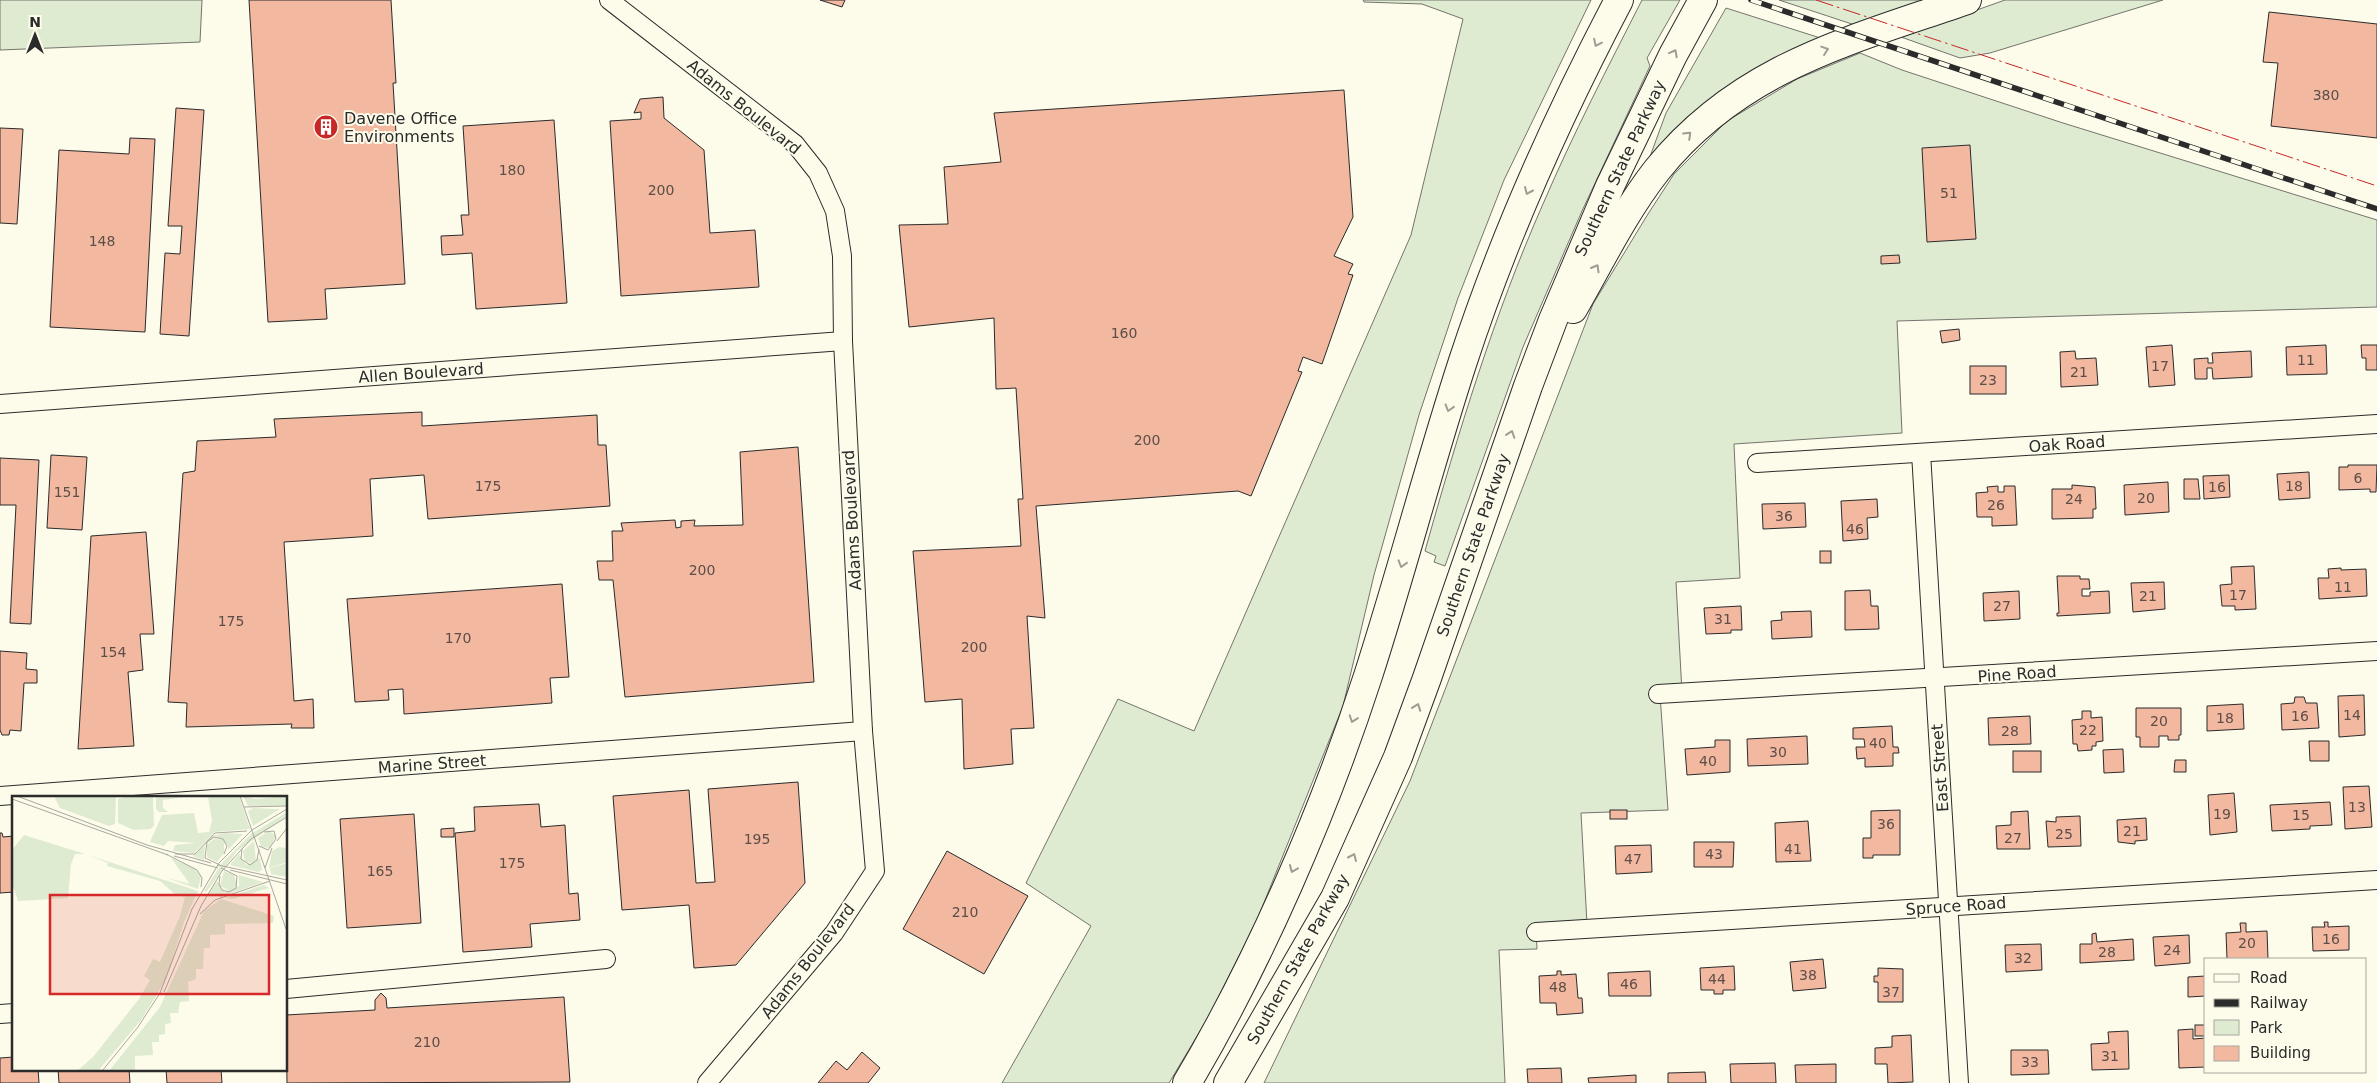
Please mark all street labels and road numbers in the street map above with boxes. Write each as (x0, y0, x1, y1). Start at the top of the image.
street label: Adams Boulevard (683, 55, 805, 159)
street label: Southern State Parkway (1571, 77, 1669, 259)
street label: Allen Boulevard (358, 359, 484, 387)
street label: Oak Road (2028, 432, 2106, 456)
street label: Adams Boulevard (839, 449, 865, 591)
street label: Southern State Parkway (1433, 451, 1513, 639)
street label: Pine Road (1977, 662, 2057, 686)
street label: East Street (1927, 723, 1953, 813)
street label: Marine Street (377, 751, 487, 777)
street label: Southern State Parkway (1243, 870, 1353, 1048)
street label: Spruce Road (1905, 893, 2007, 919)
street label: Adams Boulevard (757, 900, 859, 1022)

